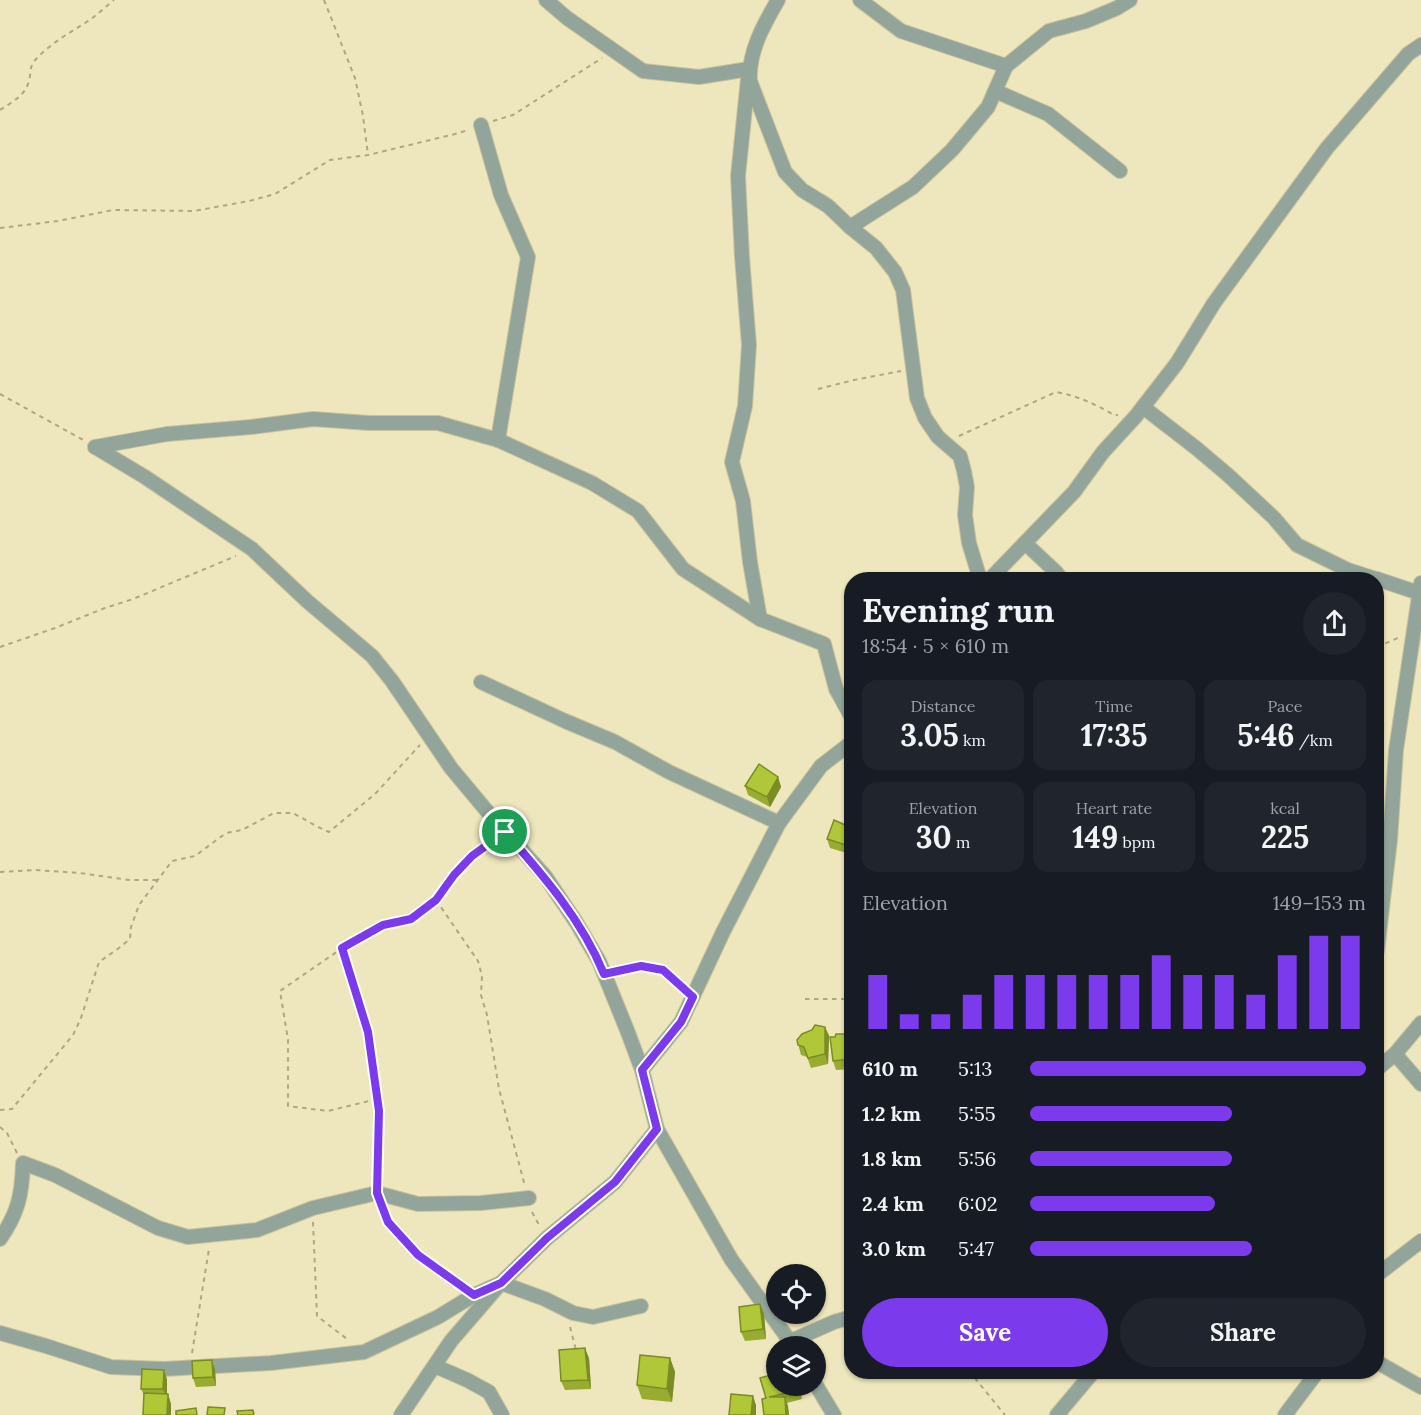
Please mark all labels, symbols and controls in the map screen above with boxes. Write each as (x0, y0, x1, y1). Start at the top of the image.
text: Evening run (862, 589, 1054, 631)
button: share (1303, 592, 1366, 655)
text: 18:54 · 5 × 610 m (862, 633, 1009, 658)
text: Distance (910, 696, 976, 716)
text: Time (1095, 696, 1133, 716)
text: Pace (1268, 696, 1302, 716)
text: 3.05 (900, 716, 959, 754)
text: 17:35 (1081, 716, 1147, 754)
text: 5:46 (1237, 716, 1295, 754)
text: km (959, 730, 986, 750)
text: /km (1295, 730, 1333, 750)
text: Elevation (909, 798, 977, 818)
text: Heart rate (1076, 798, 1152, 818)
text: kcal (1270, 798, 1300, 818)
pin (479, 806, 530, 857)
icon: arrive (488, 815, 521, 848)
text: 30 (916, 818, 952, 856)
text: 149 (1072, 818, 1118, 856)
text: 225 (1261, 818, 1309, 856)
text: m (952, 832, 970, 852)
text: bpm (1118, 832, 1156, 852)
text: Elevation (862, 890, 948, 915)
text: 149–153 m (1273, 890, 1366, 915)
text: 610 m (862, 1056, 918, 1081)
text: 5:13 (958, 1056, 992, 1081)
text: 1.2 km (862, 1101, 921, 1126)
text: 5:55 (958, 1101, 996, 1126)
text: 1.8 km (862, 1146, 922, 1171)
text: 5:56 (958, 1146, 996, 1171)
text: 2.4 km (862, 1191, 924, 1216)
text: 6:02 (958, 1191, 998, 1216)
text: 3.0 km (862, 1236, 926, 1261)
text: 5:47 (958, 1236, 994, 1261)
map controls (766, 1264, 826, 1396)
button: locate (766, 1264, 826, 1324)
button: Save (862, 1298, 1108, 1367)
button: Share (1120, 1298, 1366, 1367)
button: layers (766, 1336, 826, 1396)

